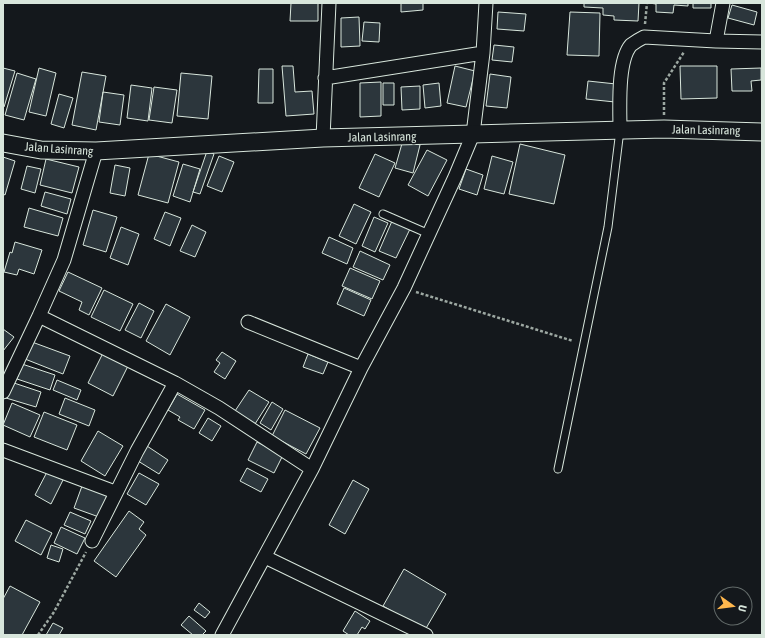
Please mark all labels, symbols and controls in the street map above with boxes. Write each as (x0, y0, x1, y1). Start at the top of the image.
street label: Jalan Lasinrang (672, 122, 741, 138)
street label: Jalan Lasinrang (348, 129, 417, 145)
street label: Jalan Lasinrang (24, 140, 95, 158)
north arrow (713, 586, 753, 626)
text: U (736, 604, 749, 613)

